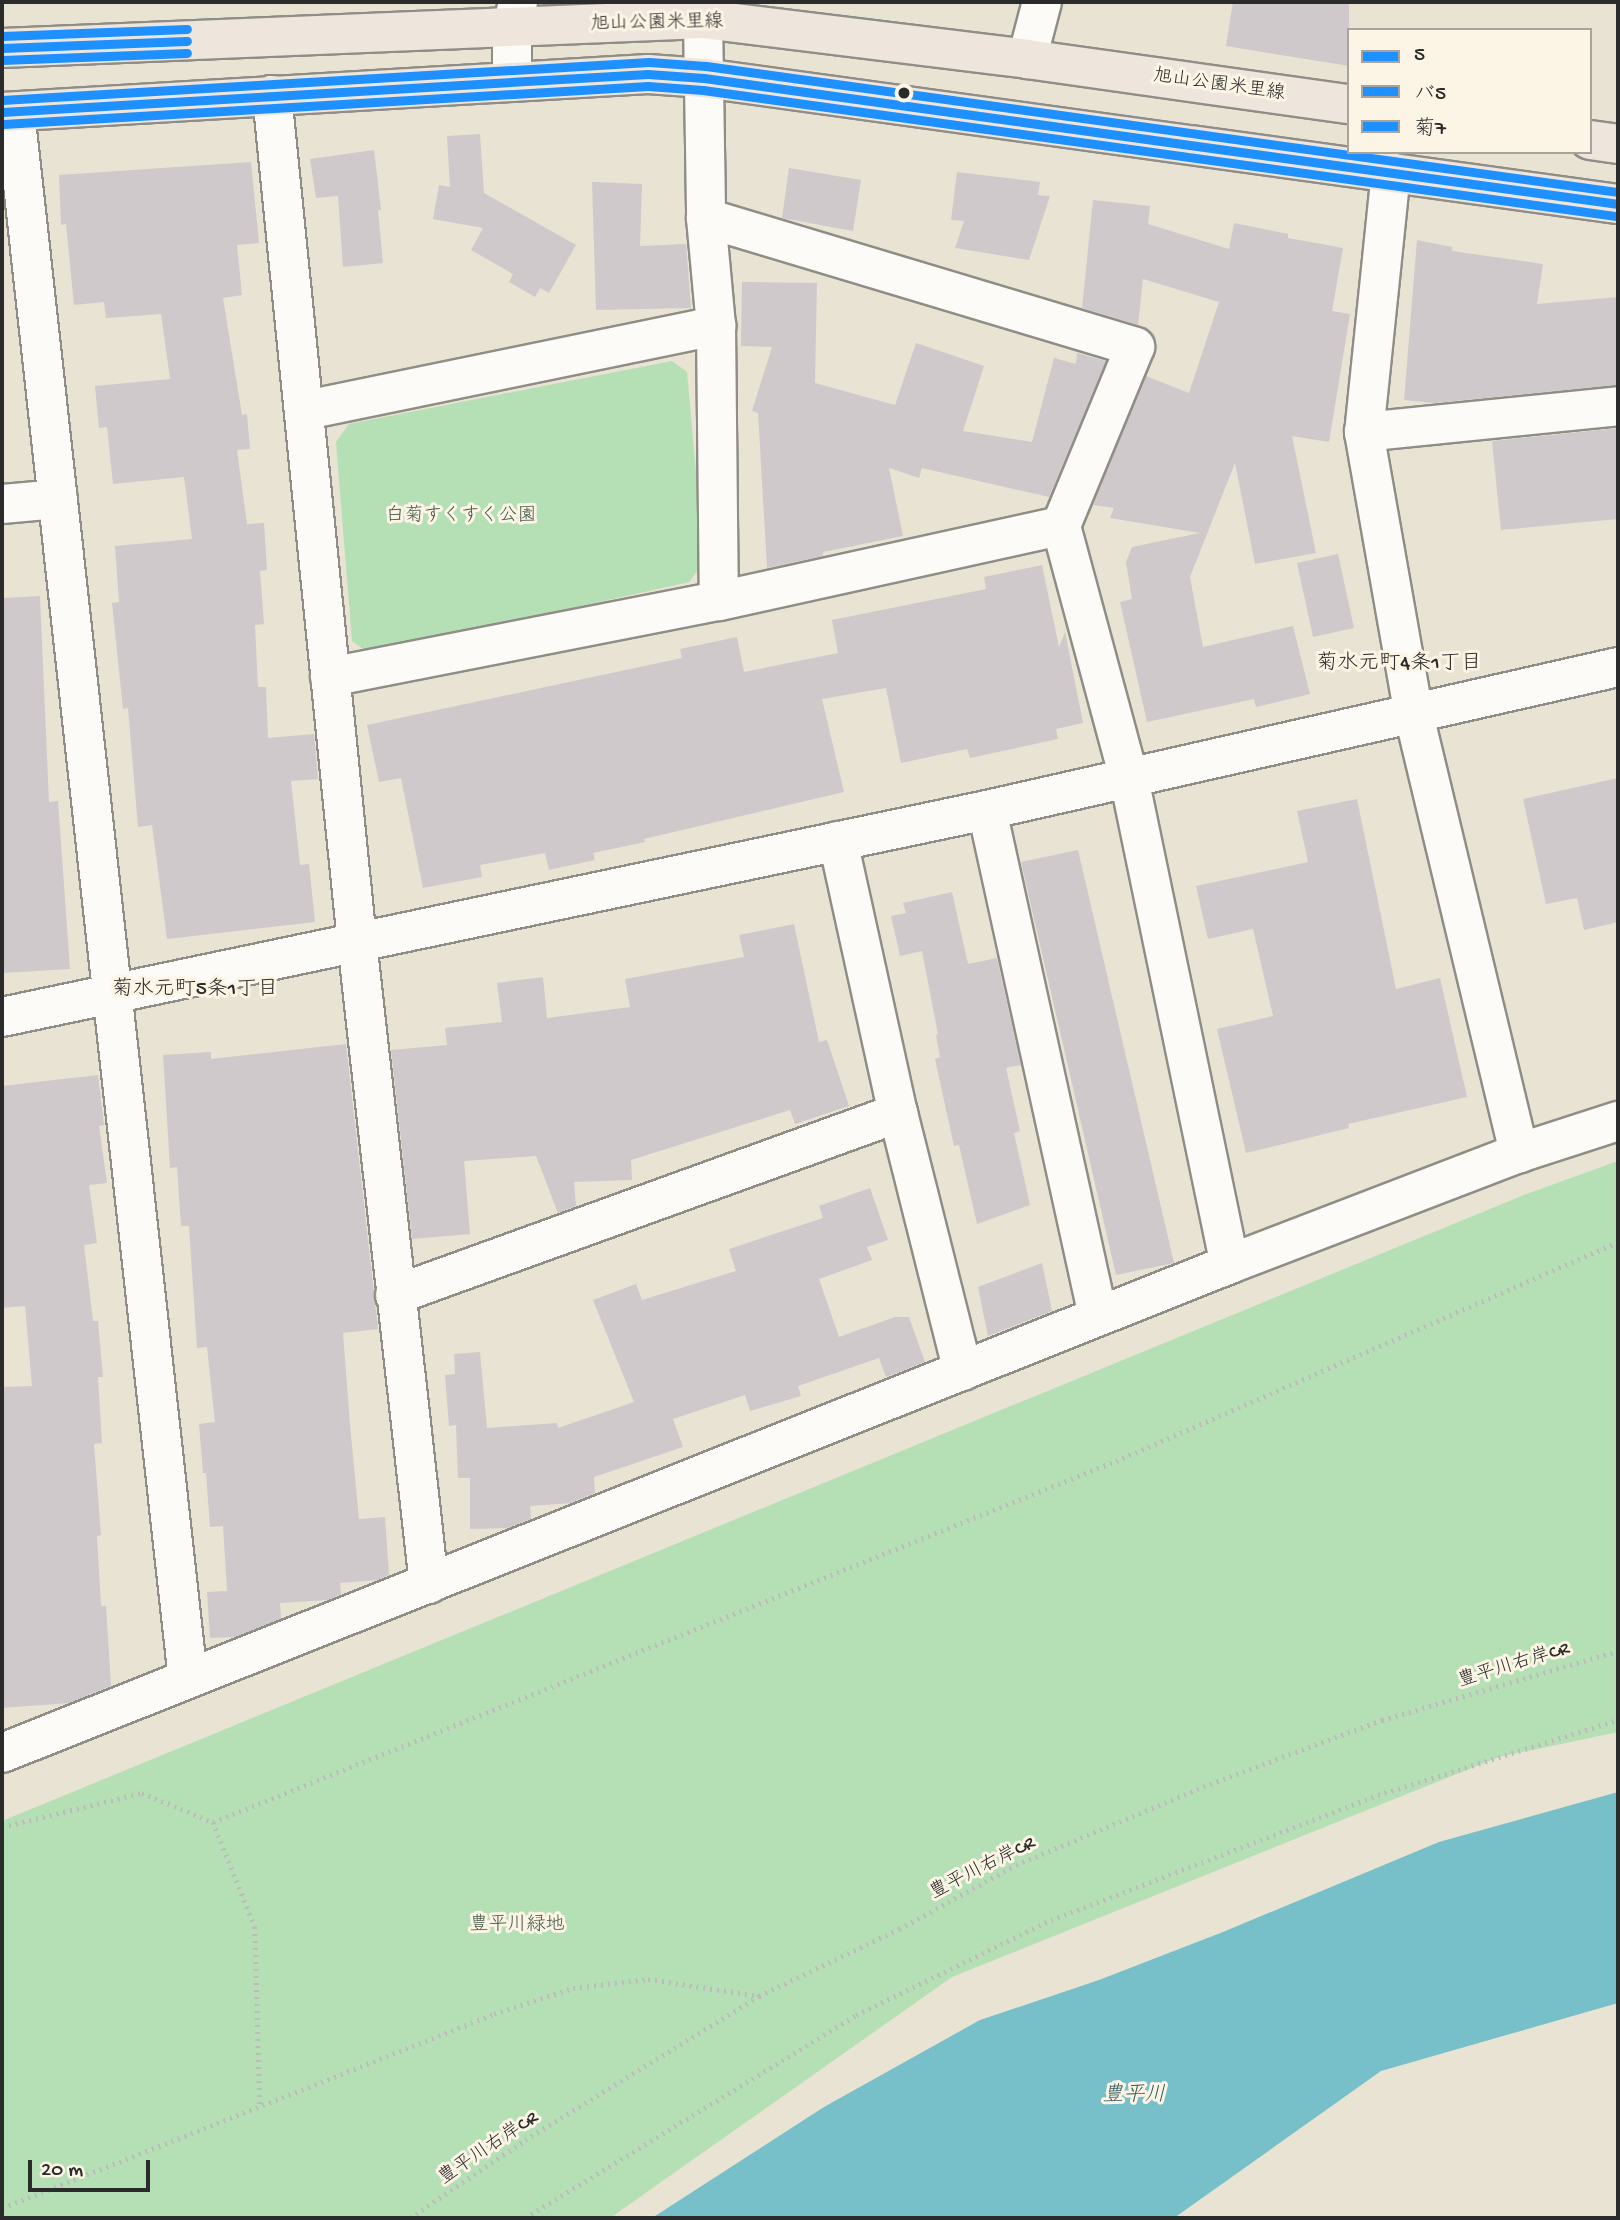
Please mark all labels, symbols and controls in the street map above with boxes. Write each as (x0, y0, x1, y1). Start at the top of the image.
street label: 旭山公園米里線 (590, 11, 724, 37)
legend (1347, 28, 1592, 154)
text: 5 (1414, 44, 1425, 69)
street label: 旭山公園米里線 (1152, 65, 1286, 107)
text: バ5 (1414, 83, 1446, 108)
unlabelled marker (897, 86, 911, 100)
text: 菊7 (1414, 118, 1446, 143)
park label: 白菊すくすく公園 (385, 506, 537, 528)
district label: 菊水元町4条1丁目 (1316, 652, 1482, 678)
district label: 菊水元町5条1丁目 (112, 978, 278, 1004)
street label: 豊平川右岸CR (1456, 1638, 1572, 1694)
street label: 豊平川右岸CR (926, 1833, 1040, 1905)
park label: 豊平川緑地 (470, 1915, 564, 1937)
water label: 豊平川 (1103, 2084, 1165, 2110)
street label: 豊平川右岸CR (435, 2107, 543, 2191)
scale bar (32, 2146, 154, 2190)
text: 20 m (41, 2159, 83, 2184)

